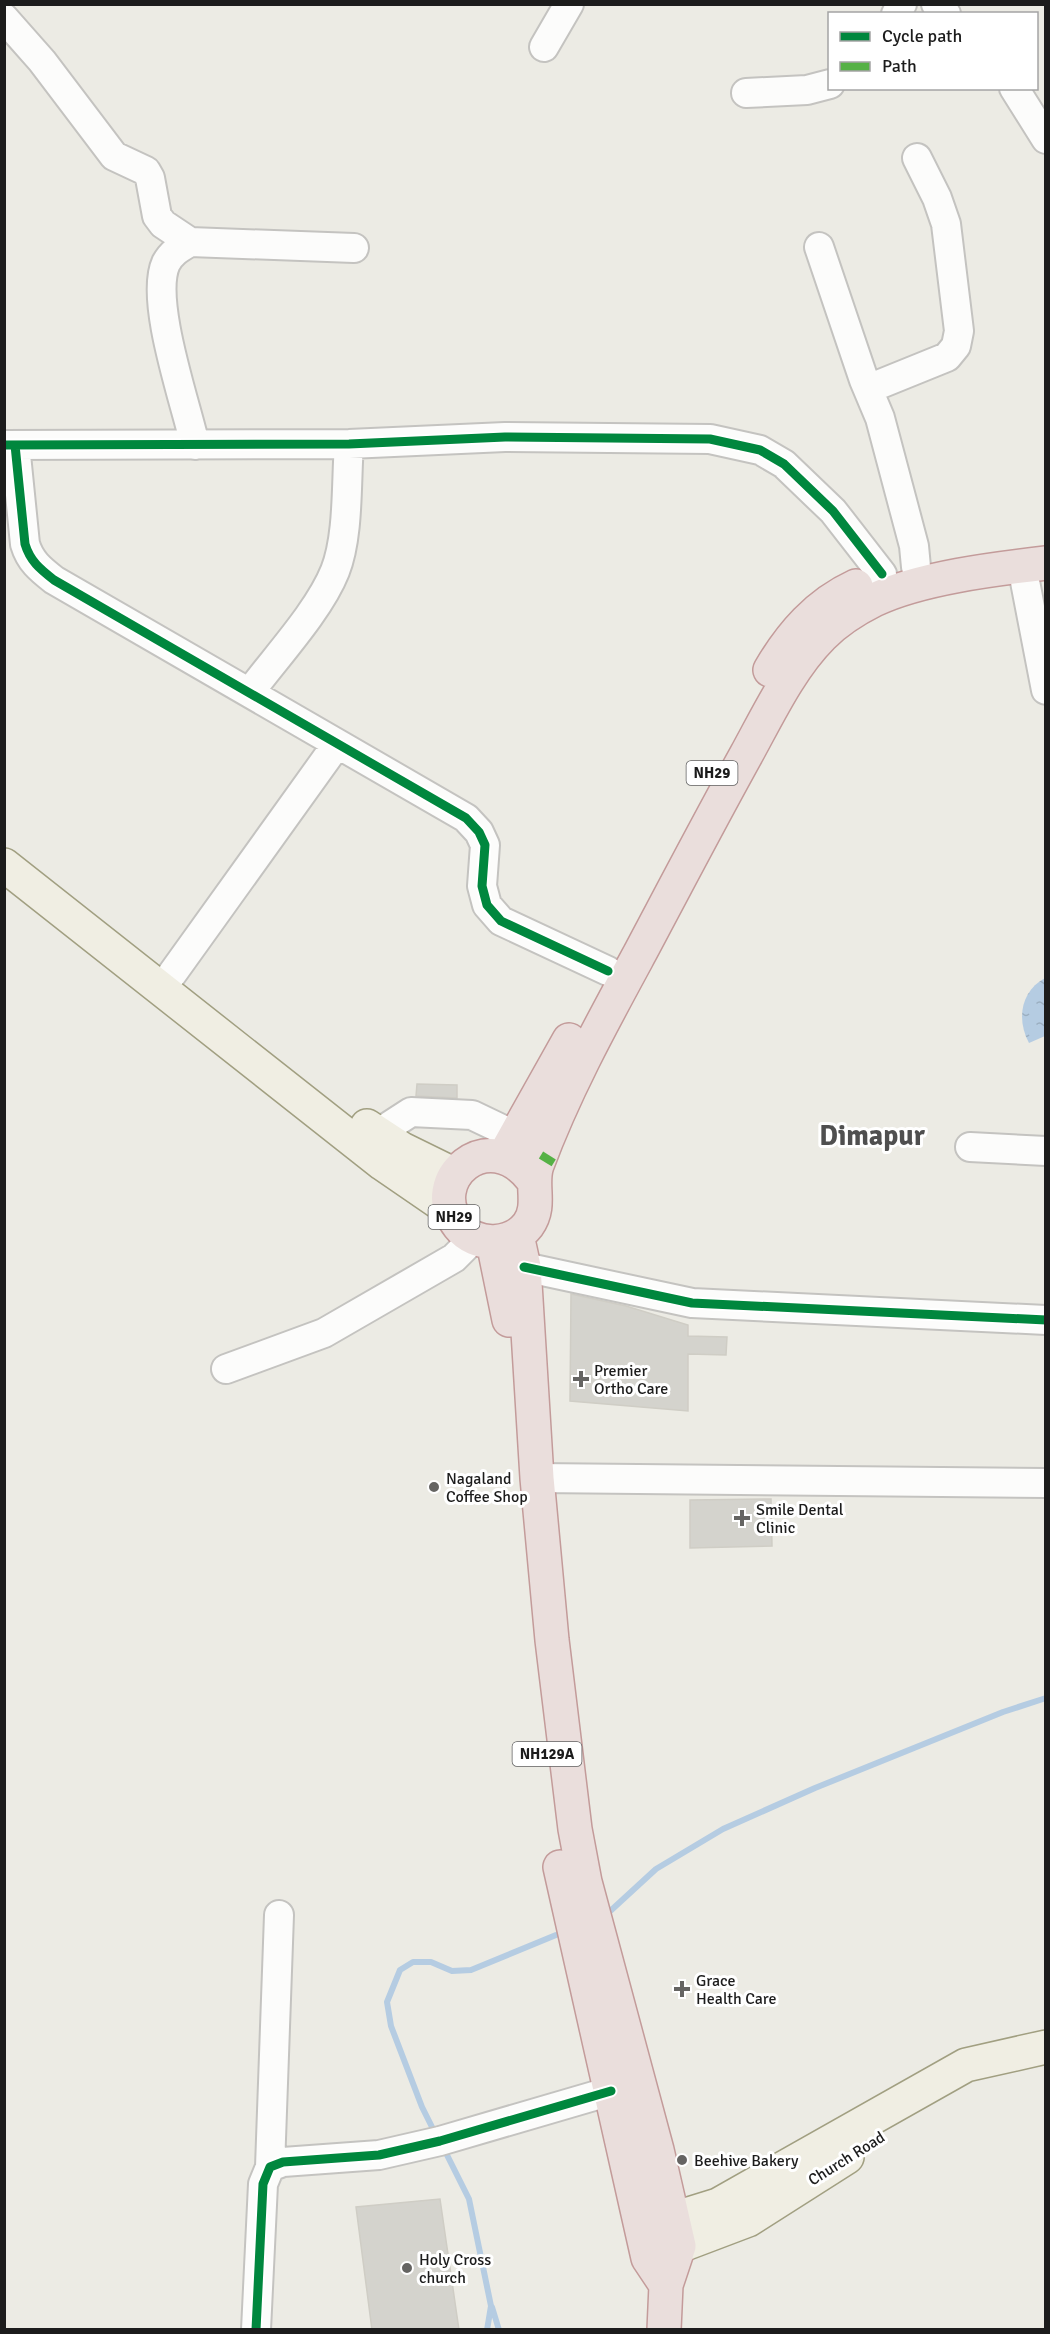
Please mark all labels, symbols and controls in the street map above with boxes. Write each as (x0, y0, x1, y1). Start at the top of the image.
legend (828, 12, 1038, 90)
text: Cycle path (882, 25, 962, 47)
text: Path (882, 55, 917, 77)
road number: NH29 (686, 761, 738, 785)
district label: Dimapur (819, 1119, 926, 1153)
road number: NH29 (428, 1205, 480, 1229)
place label: Premier Ortho Care (594, 1361, 668, 1399)
marker: Premier Ortho Care (572, 1370, 590, 1388)
place label: Nagaland Coffee Shop (446, 1469, 528, 1507)
marker: Nagaland Coffee Shop (427, 1480, 441, 1494)
place label: Smile Dental Clinic (756, 1500, 844, 1538)
marker: Smile Dental Clinic (733, 1509, 751, 1527)
road number: NH129A (512, 1742, 582, 1766)
place label: Grace Health Care (696, 1971, 776, 2009)
marker: Grace Health Care (673, 1980, 691, 1998)
street label: Church Road (804, 2127, 889, 2190)
place label: Beehive Bakery (694, 2151, 799, 2171)
marker: Beehive Bakery (675, 2153, 689, 2167)
place label: Holy Cross church (419, 2250, 491, 2288)
marker: Holy Cross church (400, 2261, 414, 2275)

